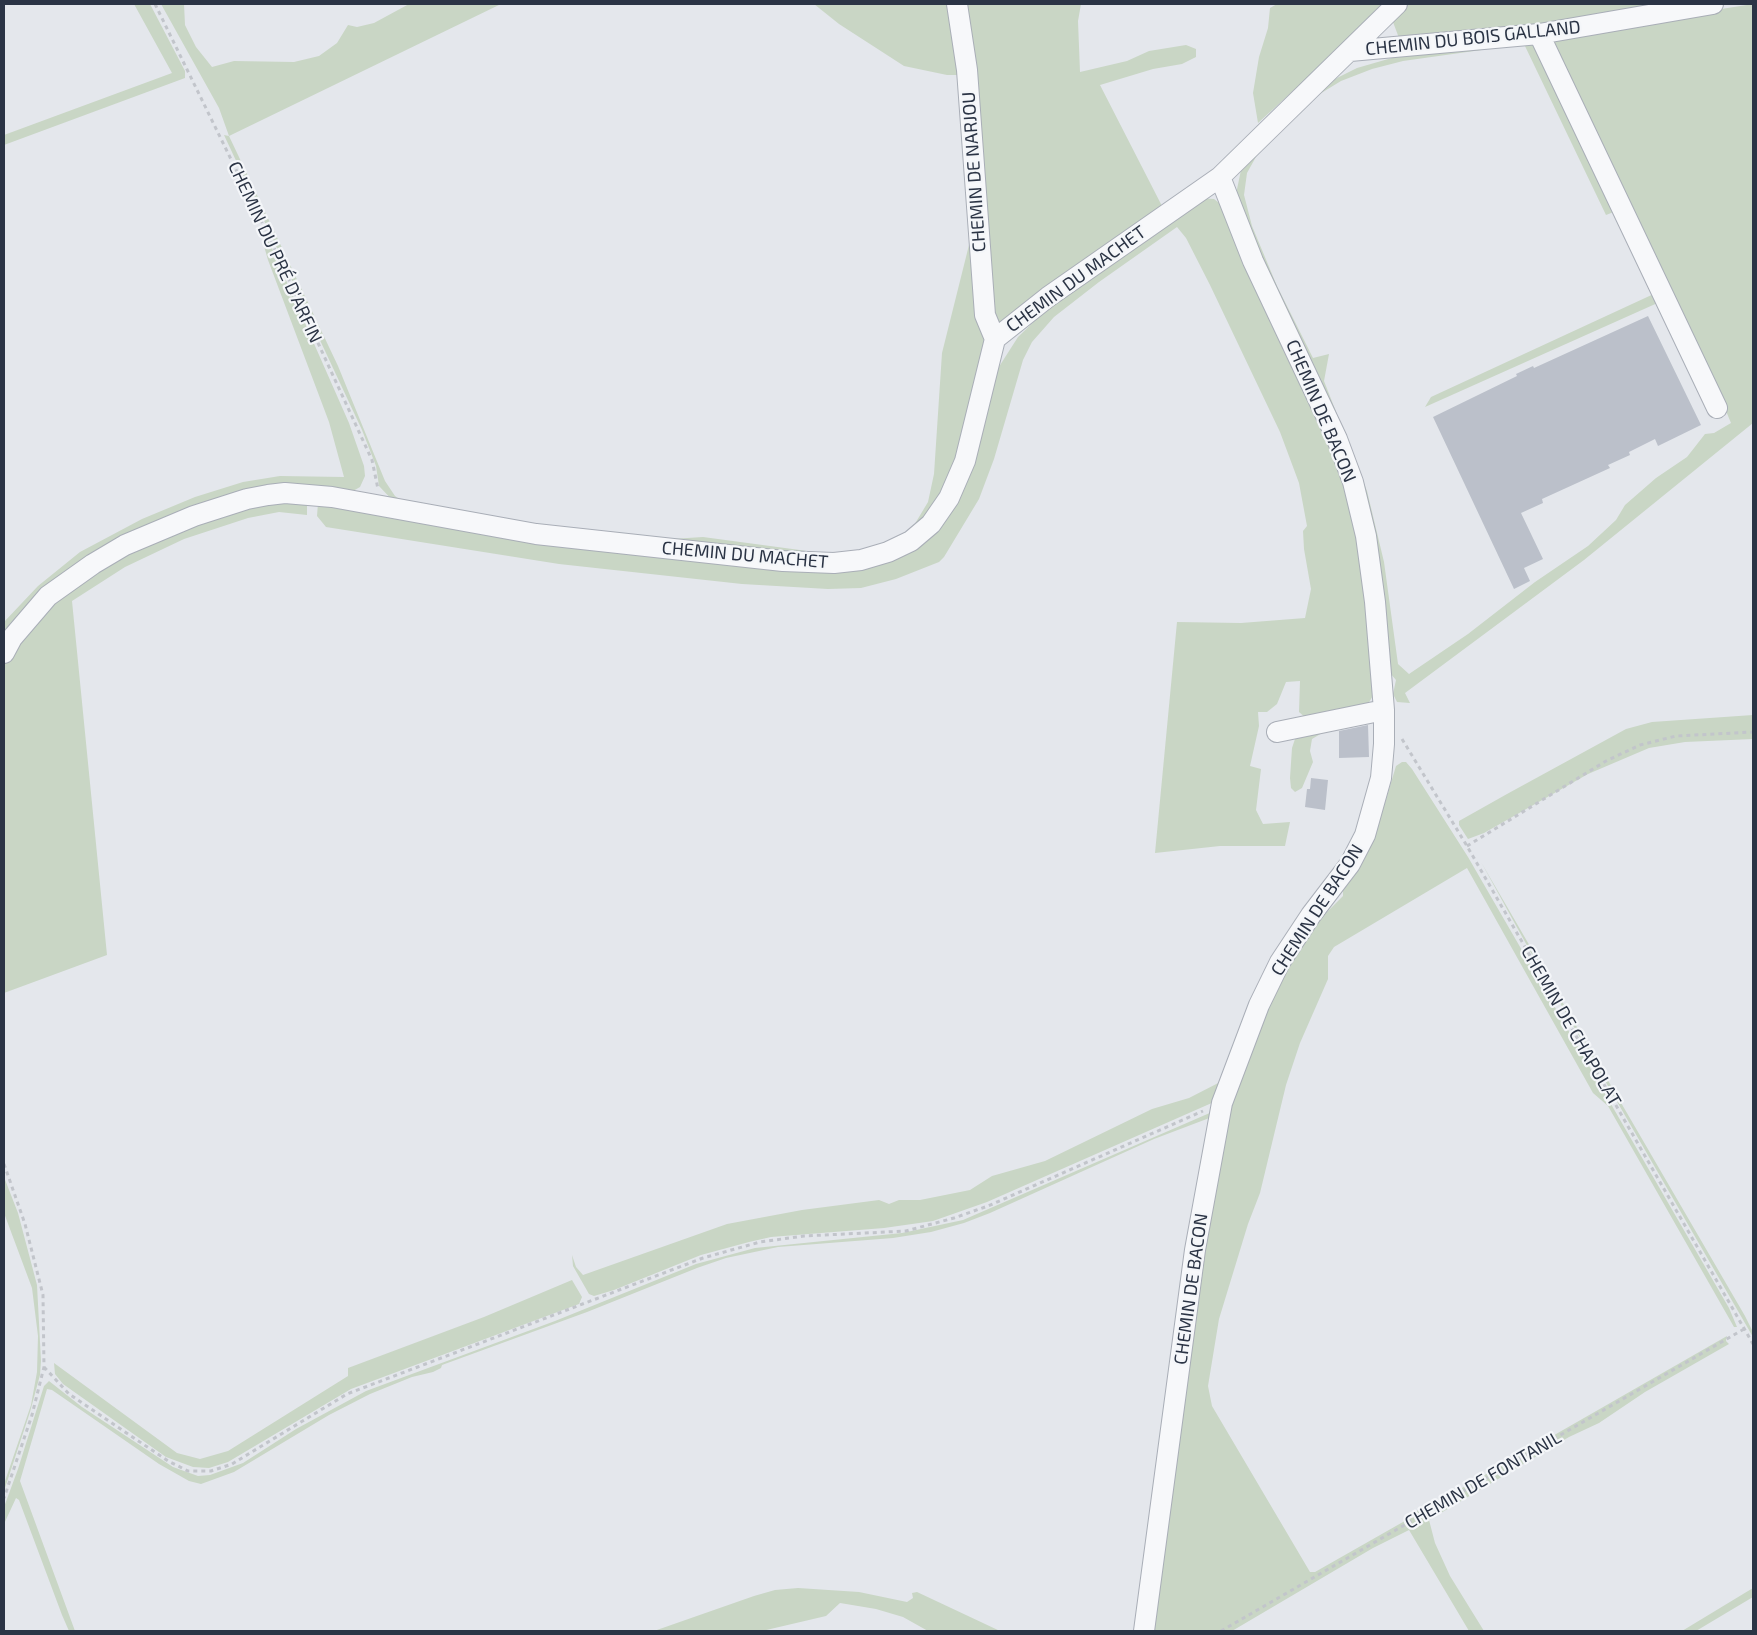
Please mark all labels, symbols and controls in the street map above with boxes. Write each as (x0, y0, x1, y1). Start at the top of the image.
street label: CHEMIN DU BOIS GALLAND (1364, 16, 1582, 60)
street label: CHEMIN DE NARJOU (958, 91, 990, 253)
street label: CHEMIN DU PRÉ D'ARFIN (223, 158, 327, 346)
street label: CHEMIN DU MACHET (1002, 221, 1150, 337)
street label: CHEMIN DE BACON (1281, 337, 1361, 485)
street label: CHEMIN DU MACHET (661, 537, 829, 573)
street label: CHEMIN DE BACON (1266, 840, 1368, 980)
street label: CHEMIN DE CHAPOLAT (1516, 942, 1626, 1110)
street label: CHEMIN DE BACON (1170, 1212, 1212, 1366)
street label: CHEMIN DE FONTANIL (1401, 1426, 1565, 1534)

